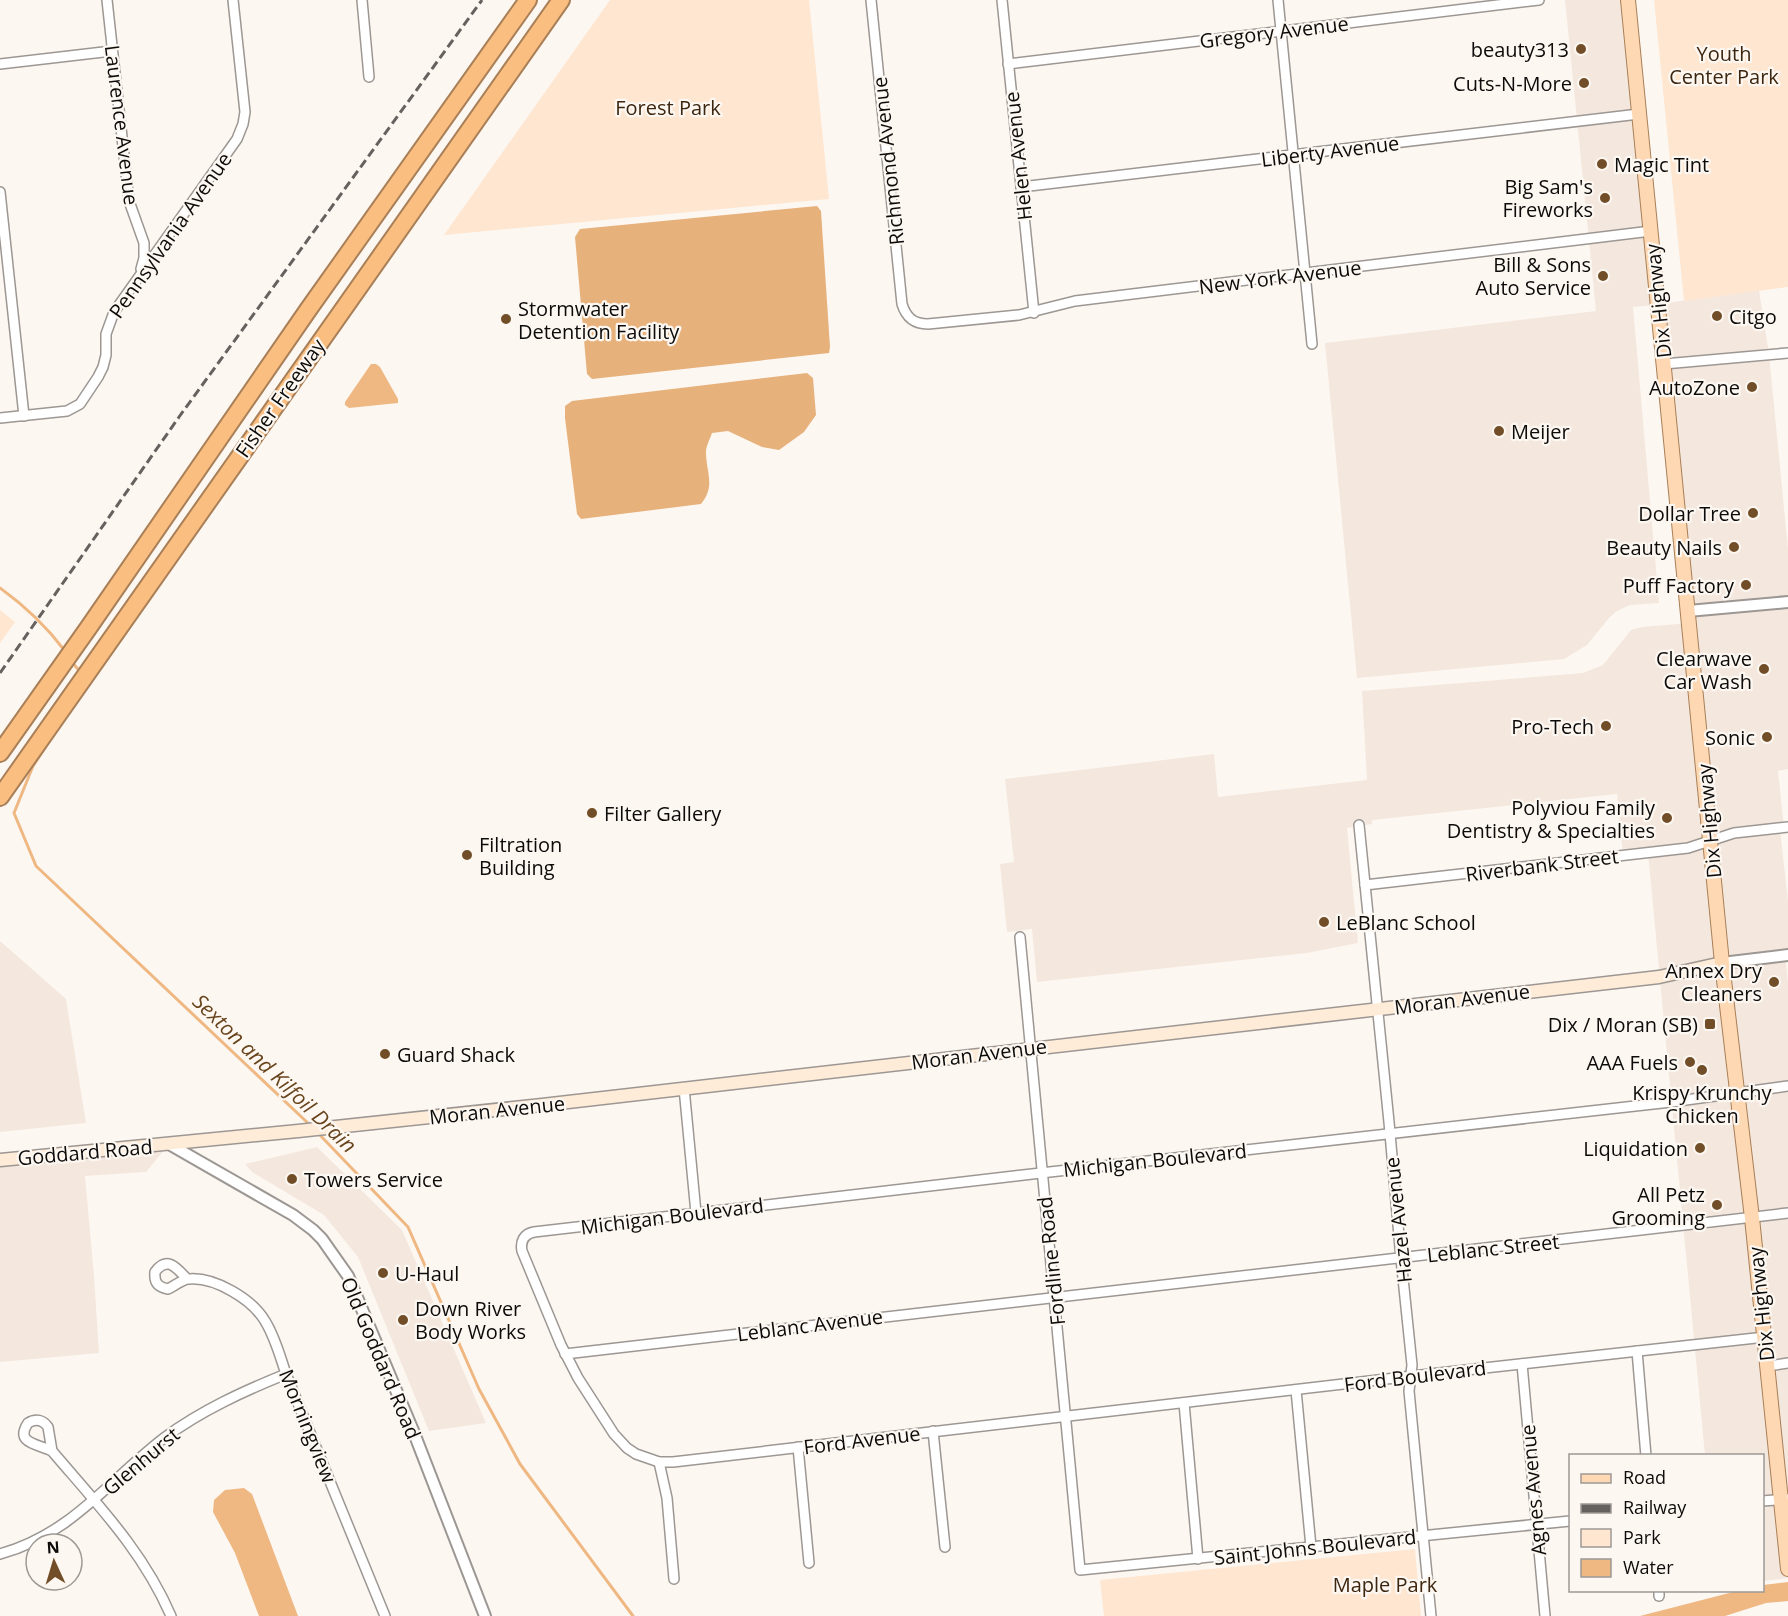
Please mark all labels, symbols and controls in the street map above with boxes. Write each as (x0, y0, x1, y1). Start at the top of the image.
street label: Gregory Avenue (1198, 9, 1350, 55)
place label: beauty313 (1471, 36, 1569, 63)
park label: Youth Center Park (1669, 40, 1779, 90)
marker: beauty313 (1574, 42, 1588, 56)
street label: Laurence Avenue (99, 43, 145, 207)
place label: Cuts-N-More (1453, 70, 1572, 97)
street label: Richmond Avenue (866, 75, 910, 247)
marker: Cuts-N-More (1577, 76, 1591, 90)
street label: Helen Avenue (998, 90, 1038, 222)
park label: Forest Park (615, 94, 721, 121)
street label: Liberty Avenue (1259, 129, 1401, 173)
street label: Pennsylvania Avenue (103, 147, 237, 323)
place label: Magic Tint (1614, 151, 1709, 178)
marker: Magic Tint (1595, 157, 1609, 171)
place label: Big Sam's Fireworks (1502, 173, 1593, 223)
marker: Big Sam's Fireworks (1598, 191, 1612, 205)
street label: Dix Highway (1638, 242, 1677, 359)
place label: Bill & Sons Auto Service (1476, 251, 1591, 301)
street label: New York Avenue (1197, 254, 1363, 300)
marker: Bill & Sons Auto Service (1596, 269, 1610, 283)
place label: Stormwater Detention Facility (518, 295, 680, 345)
place label: Citgo (1729, 303, 1777, 330)
marker: Citgo (1710, 309, 1724, 323)
marker: Stormwater Detention Facility (499, 312, 513, 326)
street label: Fisher Freeway (229, 332, 332, 463)
place label: AutoZone (1649, 374, 1740, 401)
marker: AutoZone (1745, 380, 1759, 394)
place label: Meijer (1511, 418, 1570, 445)
marker: Meijer (1492, 424, 1506, 438)
place label: Dollar Tree (1638, 500, 1741, 527)
marker: Dollar Tree (1746, 506, 1760, 520)
place label: Beauty Nails (1606, 534, 1722, 561)
marker: Beauty Nails (1727, 540, 1741, 554)
place label: Puff Factory (1623, 572, 1735, 599)
marker: Puff Factory (1739, 578, 1753, 592)
place label: Clearwave Car Wash (1656, 645, 1752, 695)
marker: Clearwave Car Wash (1757, 662, 1771, 676)
place label: Pro-Tech (1511, 713, 1594, 740)
marker: Pro-Tech (1599, 719, 1613, 733)
place label: Sonic (1705, 724, 1755, 751)
marker: Sonic (1760, 730, 1774, 744)
street label: Dix Highway (1690, 762, 1727, 879)
place label: Polyviou Family Dentistry & Specialties (1447, 794, 1656, 844)
place label: Filter Gallery (604, 800, 722, 827)
marker: Filter Gallery (585, 806, 599, 820)
marker: Polyviou Family Dentistry & Specialties (1660, 811, 1674, 825)
place label: Filtration Building (479, 831, 562, 881)
street label: Riverbank Street (1464, 842, 1620, 888)
marker: Filtration Building (460, 848, 474, 862)
place label: LeBlanc School (1336, 909, 1476, 936)
marker: LeBlanc School (1317, 915, 1331, 929)
place label: Annex Dry Cleaners (1665, 957, 1763, 1007)
marker: Annex Dry Cleaners (1767, 975, 1781, 989)
street label: Moran Avenue (1393, 977, 1531, 1021)
water label: Sexton and Kilfoil Drain (187, 987, 363, 1159)
place label: Dix / Moran (SB) (1548, 1011, 1698, 1038)
marker: Dix / Moran (SB) (1703, 1017, 1717, 1031)
street label: Moran Avenue (910, 1032, 1048, 1076)
place label: Guard Shack (397, 1041, 515, 1068)
marker: Guard Shack (378, 1047, 392, 1061)
place label: AAA Fuels (1586, 1049, 1678, 1076)
marker: AAA Fuels (1683, 1055, 1697, 1069)
marker: Krispy Krunchy Chicken (1695, 1063, 1709, 1077)
place label: Krispy Krunchy Chicken (1632, 1079, 1773, 1129)
street label: Moran Avenue (428, 1089, 566, 1131)
street label: Goddard Road (16, 1133, 154, 1171)
place label: Liquidation (1583, 1135, 1688, 1162)
street label: Michigan Boulevard (1062, 1137, 1248, 1183)
marker: Liquidation (1693, 1141, 1707, 1155)
street label: Hazel Avenue (1378, 1156, 1418, 1284)
place label: Towers Service (304, 1166, 443, 1193)
marker: Towers Service (285, 1172, 299, 1186)
place label: All Petz Grooming (1612, 1181, 1705, 1231)
street label: Michigan Boulevard (579, 1191, 765, 1241)
street label: Fordline Road (1031, 1195, 1071, 1327)
marker: All Petz Grooming (1710, 1198, 1724, 1212)
street label: Leblanc Street (1425, 1228, 1561, 1268)
street label: Dix Highway (1741, 1245, 1780, 1362)
place label: U-Haul (395, 1260, 459, 1287)
marker: U-Haul (376, 1266, 390, 1280)
street label: Old Goddard Road (335, 1273, 427, 1443)
place label: Down River Body Works (415, 1295, 526, 1345)
street label: Leblanc Avenue (736, 1303, 884, 1347)
marker: Down River Body Works (396, 1313, 410, 1327)
street label: Ford Boulevard (1342, 1354, 1488, 1398)
street label: Morningview (273, 1365, 343, 1487)
street label: Ford Avenue (802, 1419, 922, 1461)
street label: Glenhurst (97, 1421, 185, 1501)
street label: Agnes Avenue (1514, 1423, 1552, 1557)
legend (1569, 1454, 1764, 1592)
text: Road (1623, 1465, 1666, 1489)
text: Railway (1623, 1495, 1687, 1519)
street label: Saint Johns Boulevard (1212, 1523, 1418, 1571)
text: Park (1623, 1525, 1661, 1549)
north arrow (24, 1532, 84, 1592)
text: N (46, 1536, 60, 1558)
text: Water (1623, 1555, 1674, 1579)
park label: Maple Park (1333, 1571, 1438, 1598)

